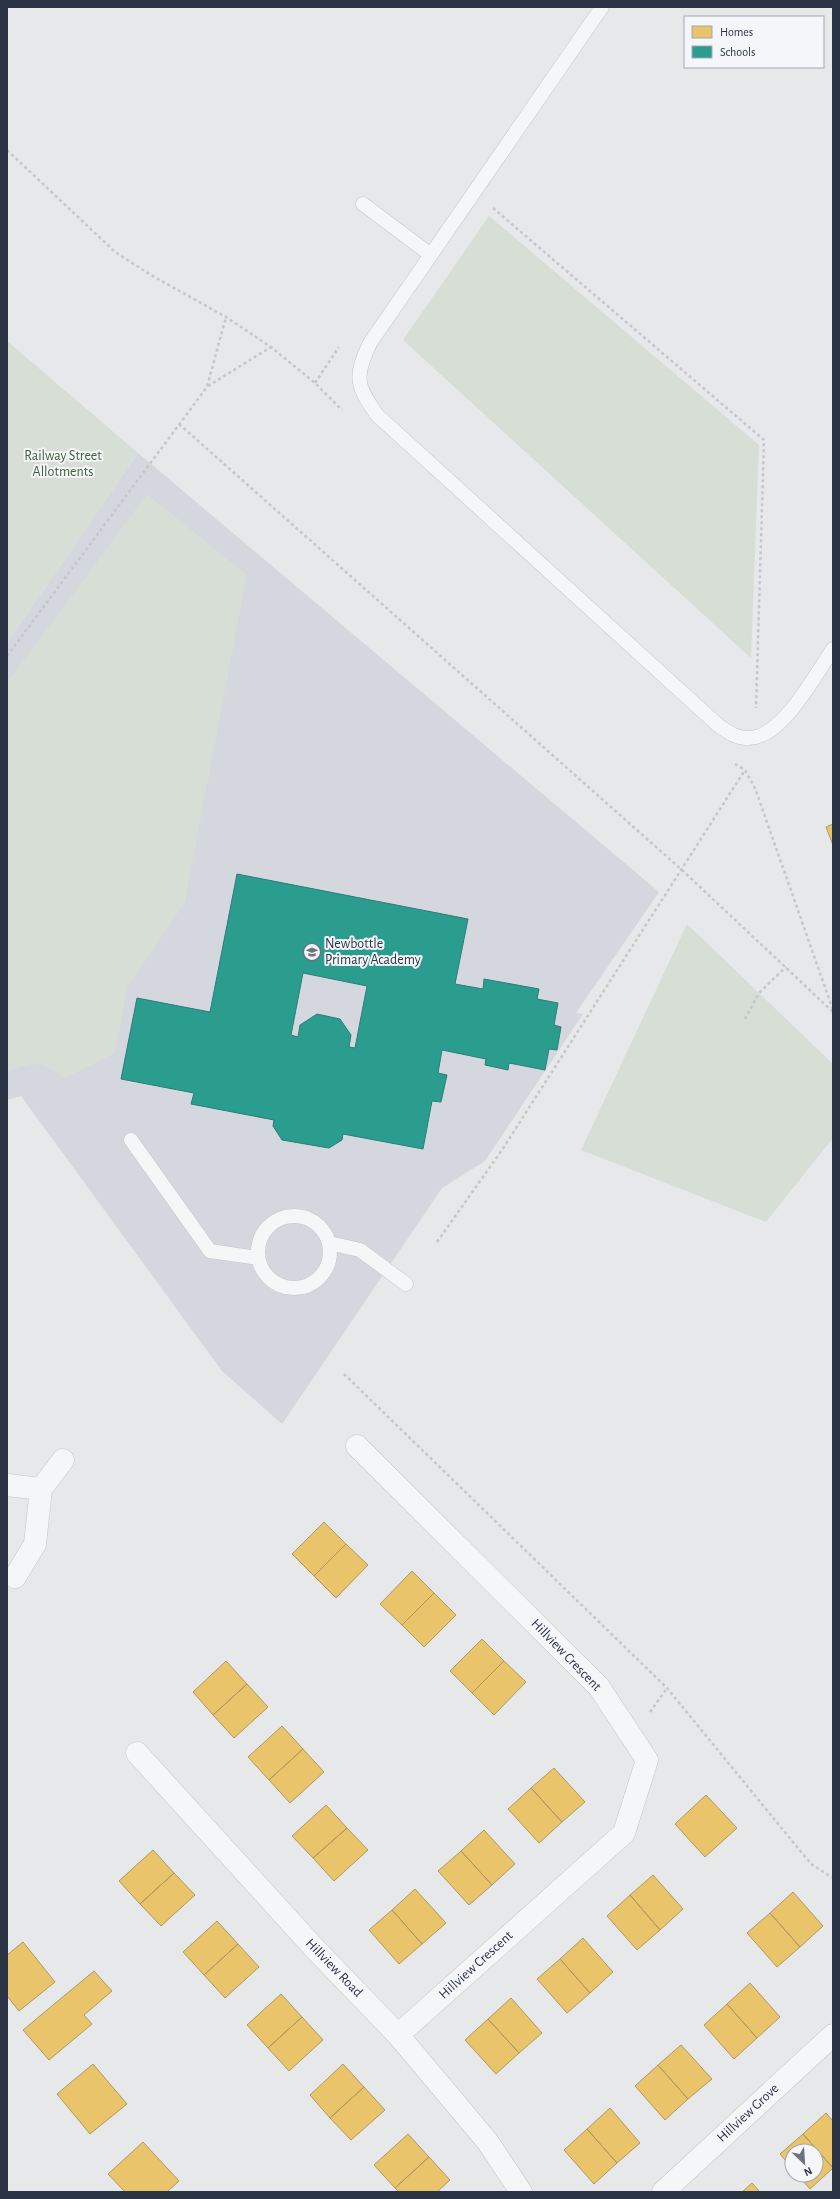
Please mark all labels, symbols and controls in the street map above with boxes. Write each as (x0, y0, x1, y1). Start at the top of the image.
legend (684, 16, 824, 68)
text: Homes (720, 26, 753, 38)
text: Schools (720, 46, 755, 58)
park label: Railway Street Allotments (24, 449, 102, 479)
place label: Newbottle Primary Academy (325, 937, 421, 967)
school or university icon: Newbottle Primary Academy (302, 942, 322, 962)
street label: Hillview Crescent (528, 1616, 604, 1694)
street label: Hillview Crescent (436, 1928, 516, 2002)
street label: Hillview Road (303, 1936, 365, 2000)
street label: Hillview Grove (714, 2081, 782, 2145)
north arrow (784, 2143, 824, 2183)
text: N (802, 2165, 814, 2178)

